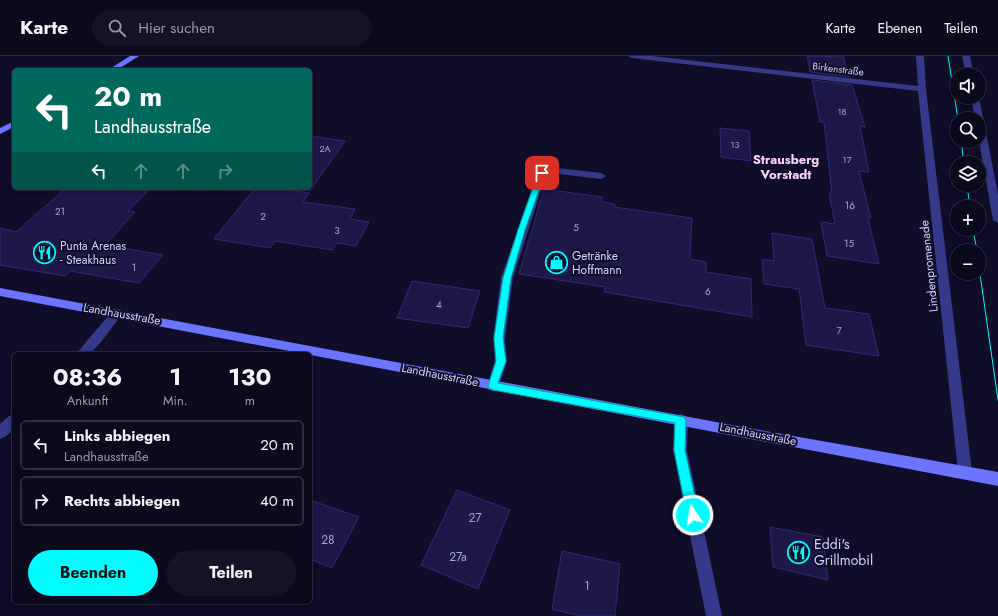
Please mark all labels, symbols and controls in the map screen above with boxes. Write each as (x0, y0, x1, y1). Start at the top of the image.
search box (92, 10, 372, 46)
text: Karte (20, 14, 68, 41)
icon: search (106, 17, 128, 39)
text: Hier suchen (138, 17, 215, 39)
text: Karte (825, 18, 855, 38)
text: Ebenen (877, 18, 922, 38)
text: Teilen (944, 18, 978, 38)
street label: Birkenstraße (811, 58, 865, 80)
map controls (950, 68, 986, 280)
button: sound (950, 68, 986, 104)
text: 20 m (94, 76, 162, 117)
icon: left (28, 84, 80, 136)
house number: 18 (838, 105, 847, 118)
button: search (950, 112, 986, 148)
text: Landhausstraße (94, 114, 211, 140)
house number: 13 (731, 138, 740, 151)
house number: 2A (319, 142, 331, 155)
district label: Strausberg Vorstadt (753, 150, 819, 184)
house number: 17 (843, 153, 852, 166)
pin (525, 156, 559, 190)
button: layers (950, 156, 986, 192)
icon: left (88, 160, 110, 182)
icon: ahead (130, 160, 152, 182)
icon: ahead (172, 160, 194, 182)
icon: right (214, 160, 236, 182)
icon: arrive (531, 162, 553, 184)
house number: 16 (845, 198, 855, 213)
button: + (950, 200, 986, 236)
house number: 21 (55, 204, 65, 219)
house number: 2 (260, 209, 266, 224)
street label: Lindenpromenade (915, 219, 943, 313)
house number: 5 (573, 220, 579, 235)
house number: 3 (334, 223, 340, 238)
house number: 15 (844, 236, 854, 251)
place label: Punta Arenas - Steakhaus (60, 237, 126, 269)
restaurant icon: Punta Arenas - Steakhaus (31, 240, 57, 266)
button: − (950, 244, 986, 280)
place label: Getränke Hoffmann (572, 247, 622, 279)
shop icon: Getränke Hoffmann (543, 250, 569, 276)
house number: 1 (132, 260, 136, 275)
house number: 6 (705, 284, 711, 299)
house number: 4 (436, 297, 442, 312)
street label: Landhausstraße (82, 298, 162, 330)
house number: 7 (836, 323, 842, 338)
text: 08:36 (53, 359, 122, 394)
text: 1 (169, 359, 181, 394)
text: 130 (228, 359, 271, 394)
street label: Landhausstraße (400, 359, 480, 391)
text: Ankunft (67, 391, 108, 410)
text: Min. (163, 391, 188, 410)
text: m (245, 391, 255, 410)
street label: Landhausstraße (718, 418, 798, 450)
text: Links abbiegen (64, 425, 170, 447)
icon: left (30, 434, 52, 456)
text: 20 m (260, 434, 294, 456)
text: Landhausstraße (64, 447, 149, 466)
icon: right (30, 490, 52, 512)
text: Rechts abbiegen (64, 490, 180, 512)
text: 40 m (260, 490, 294, 512)
position arrow (672, 494, 714, 536)
house number: 27 (468, 509, 482, 527)
house number: 28 (321, 531, 335, 549)
place label: Eddi's Grillmobil (814, 534, 873, 570)
restaurant icon: Eddi's Grillmobil (785, 539, 811, 565)
house number: 27a (449, 548, 467, 566)
button: Beenden (28, 550, 158, 596)
button: Teilen (166, 550, 296, 596)
house number: 1 (584, 577, 590, 595)

